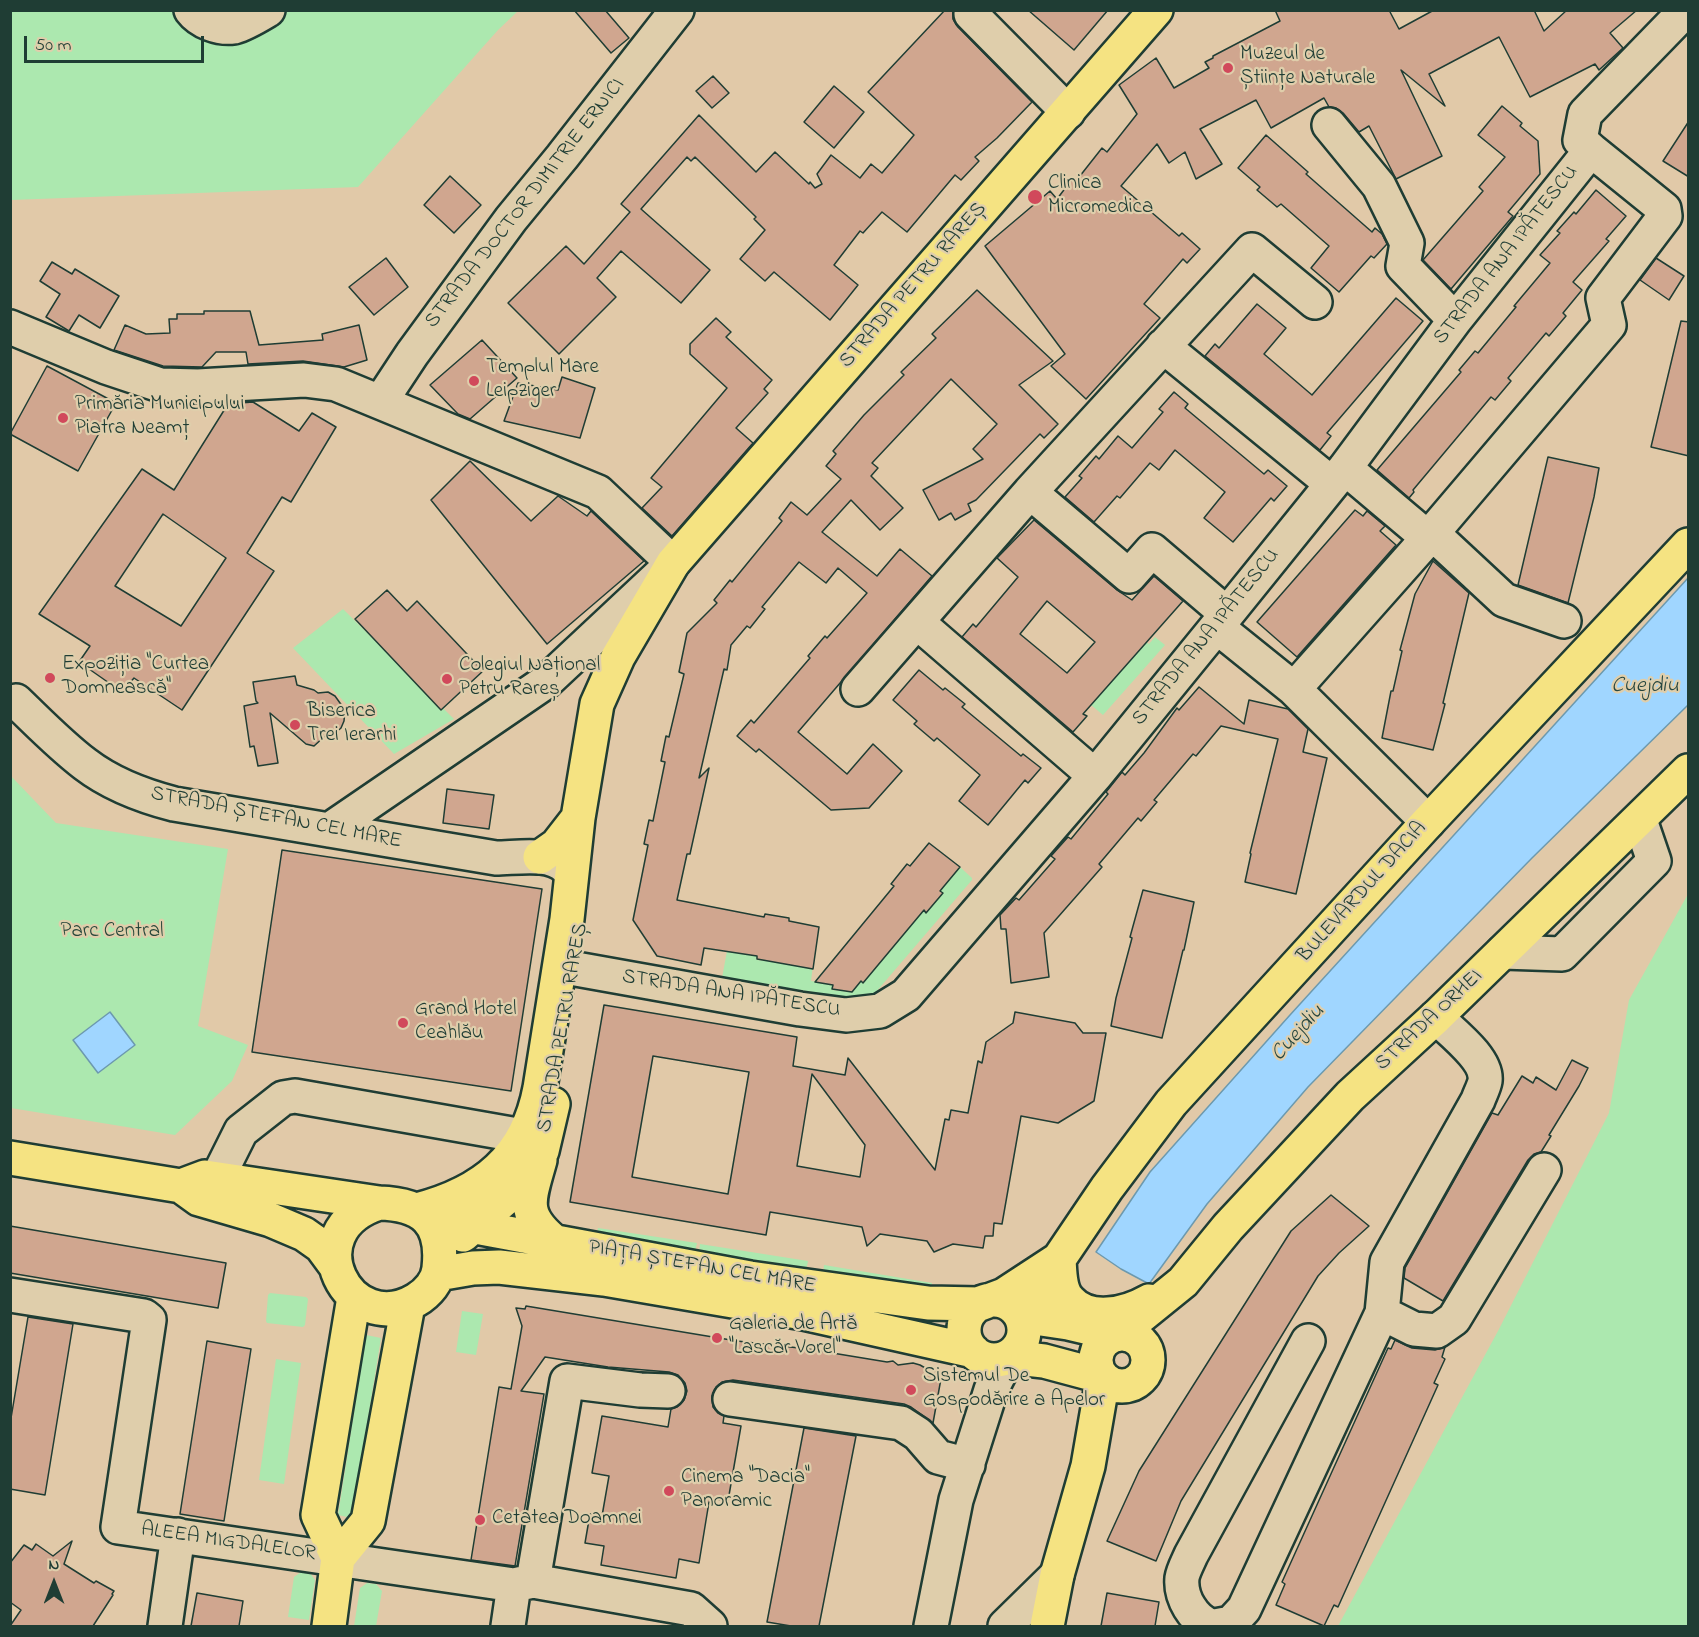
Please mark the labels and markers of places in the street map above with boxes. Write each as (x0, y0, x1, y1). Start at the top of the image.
place label: Muzeul de Științe Naturale (1240, 43, 1375, 93)
marker: Muzeul de Științe Naturale (1221, 61, 1235, 75)
place label: Clinica Micromedica (1048, 172, 1153, 222)
marker: Clinica Micromedica (1026, 188, 1044, 206)
place label: Templul Mare Leipziger (486, 356, 599, 406)
marker: Templul Mare Leipziger (467, 374, 481, 388)
place label: Primăria Municipului Piatra Neamț (75, 393, 245, 443)
marker: Primăria Municipului Piatra Neamț (56, 411, 70, 425)
place label: Expoziția "Curtea Domnească" (62, 653, 209, 703)
place label: Colegiul Național Petru Rareș (459, 654, 600, 704)
marker: Expoziția "Curtea Domnească" (43, 671, 57, 685)
marker: Colegiul Național Petru Rareș (440, 672, 454, 686)
place label: Biserica Trei Ierarhi (307, 700, 396, 750)
marker: Biserica Trei Ierarhi (288, 718, 302, 732)
place label: Grand Hotel Ceahlău (415, 998, 517, 1048)
marker: Grand Hotel Ceahlău (396, 1016, 410, 1030)
place label: Galeria de Artă "Lascăr Vorel" (729, 1313, 857, 1363)
marker: Galeria de Artă "Lascăr Vorel" (710, 1331, 724, 1345)
place label: Sistemul De Gospodărire a Apelor (923, 1365, 1105, 1415)
marker: Sistemul De Gospodărire a Apelor (904, 1383, 918, 1397)
place label: Cinema "Dacia" Panoramic (681, 1466, 810, 1516)
marker: Cinema "Dacia" Panoramic (662, 1484, 676, 1498)
place label: Cetatea Doamnei (492, 1507, 642, 1533)
marker: Cetatea Doamnei (473, 1513, 487, 1527)

